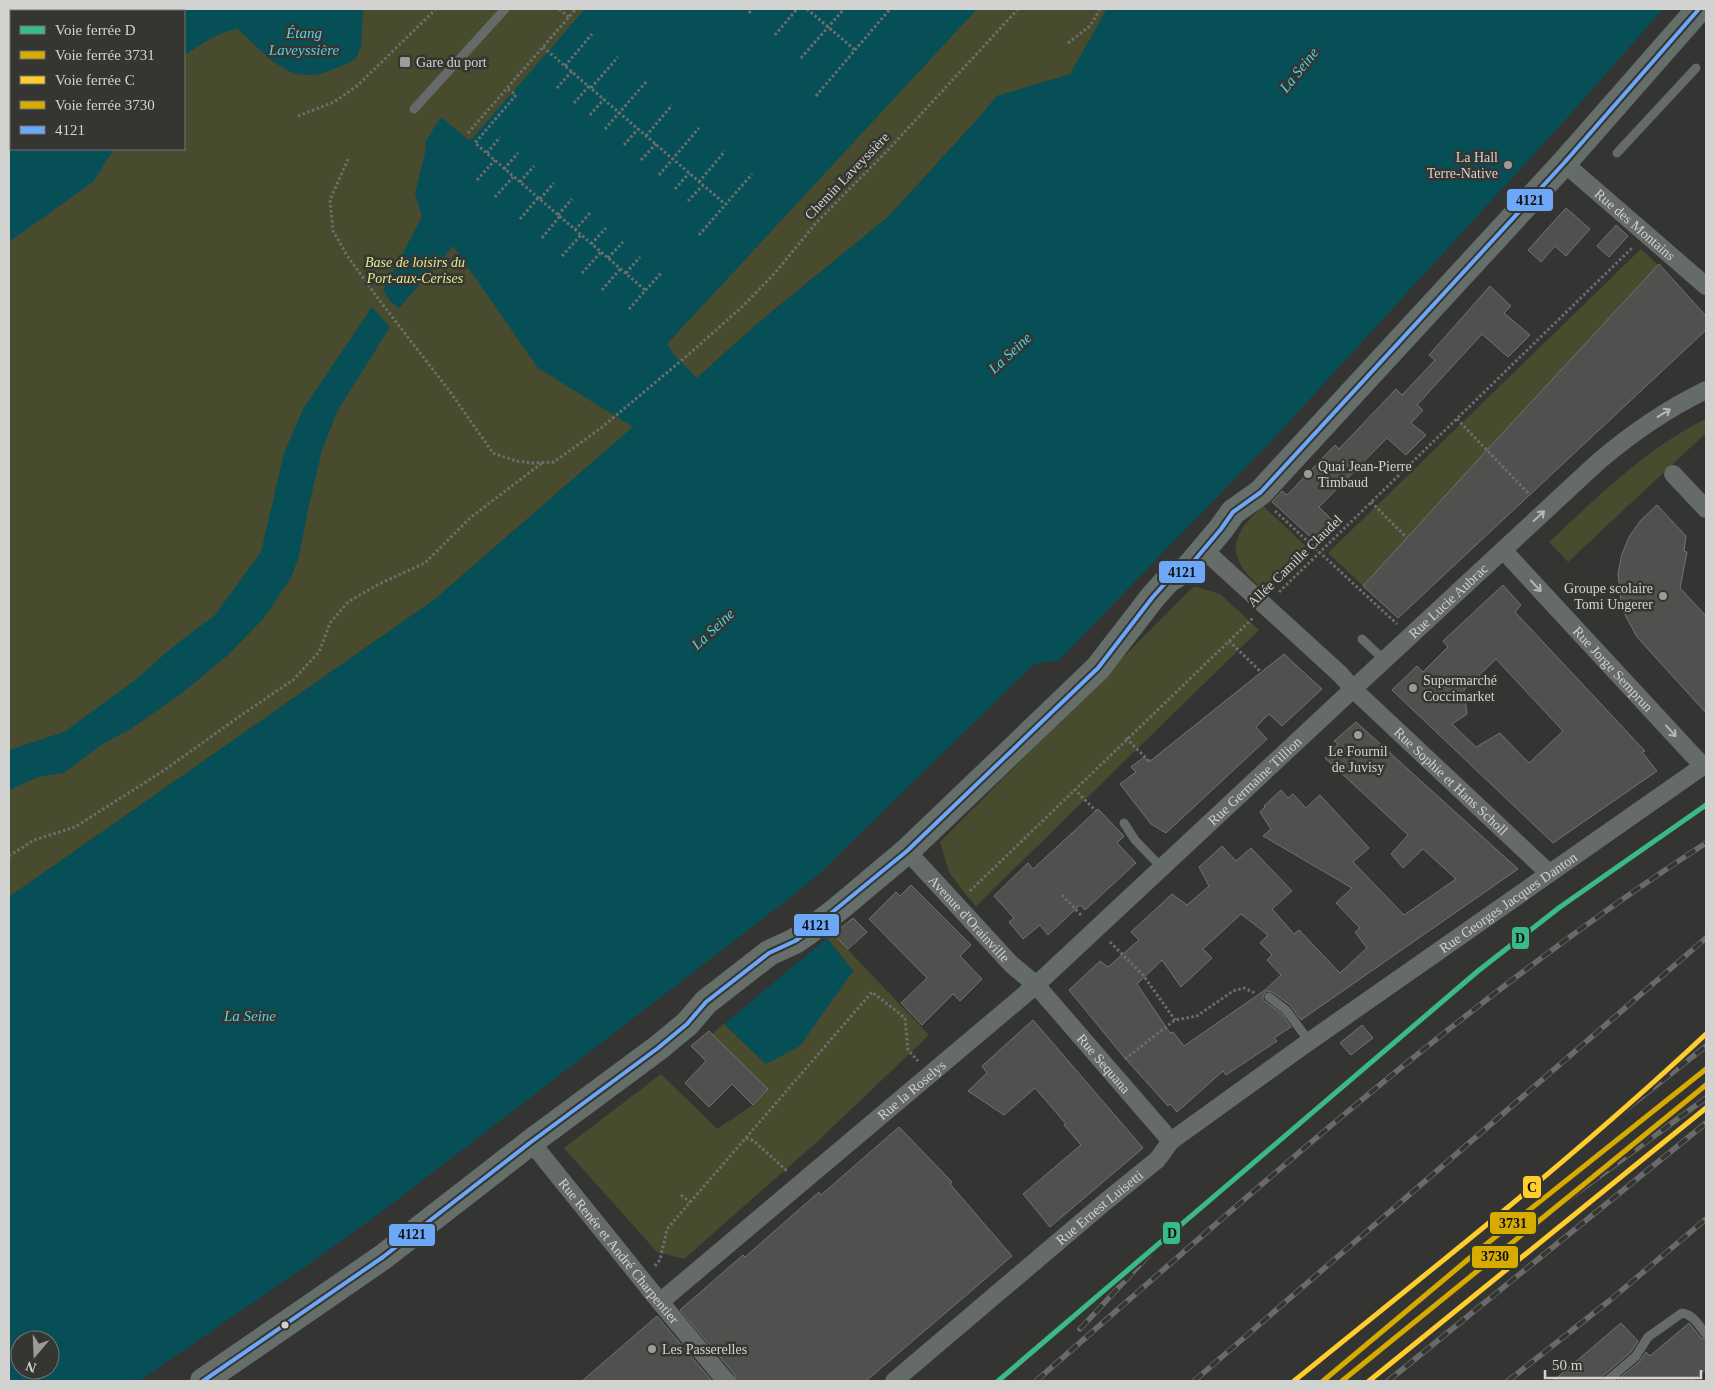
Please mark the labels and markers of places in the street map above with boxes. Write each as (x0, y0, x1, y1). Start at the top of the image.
marker: Gare du port (398, 55, 412, 69)
place label: Gare du port (416, 55, 487, 70)
place label: La Hall Terre-Native (1427, 150, 1498, 181)
marker: La Hall Terre-Native (1502, 159, 1514, 171)
place label: Quai Jean-Pierre Timbaud (1318, 459, 1412, 490)
marker: Quai Jean-Pierre Timbaud (1302, 468, 1314, 480)
place label: Groupe scolaire Tomi Ungerer (1564, 581, 1653, 612)
marker: Groupe scolaire Tomi Ungerer (1657, 590, 1669, 602)
place label: Supermarché Coccimarket (1423, 673, 1497, 704)
marker: Supermarché Coccimarket (1407, 682, 1419, 694)
marker: Le Fournil de Juvisy (1352, 729, 1364, 741)
place label: Le Fournil de Juvisy (1328, 744, 1388, 775)
unlabelled marker (280, 1320, 290, 1330)
place label: Les Passerelles (662, 1342, 747, 1357)
marker: Les Passerelles (646, 1343, 658, 1355)

